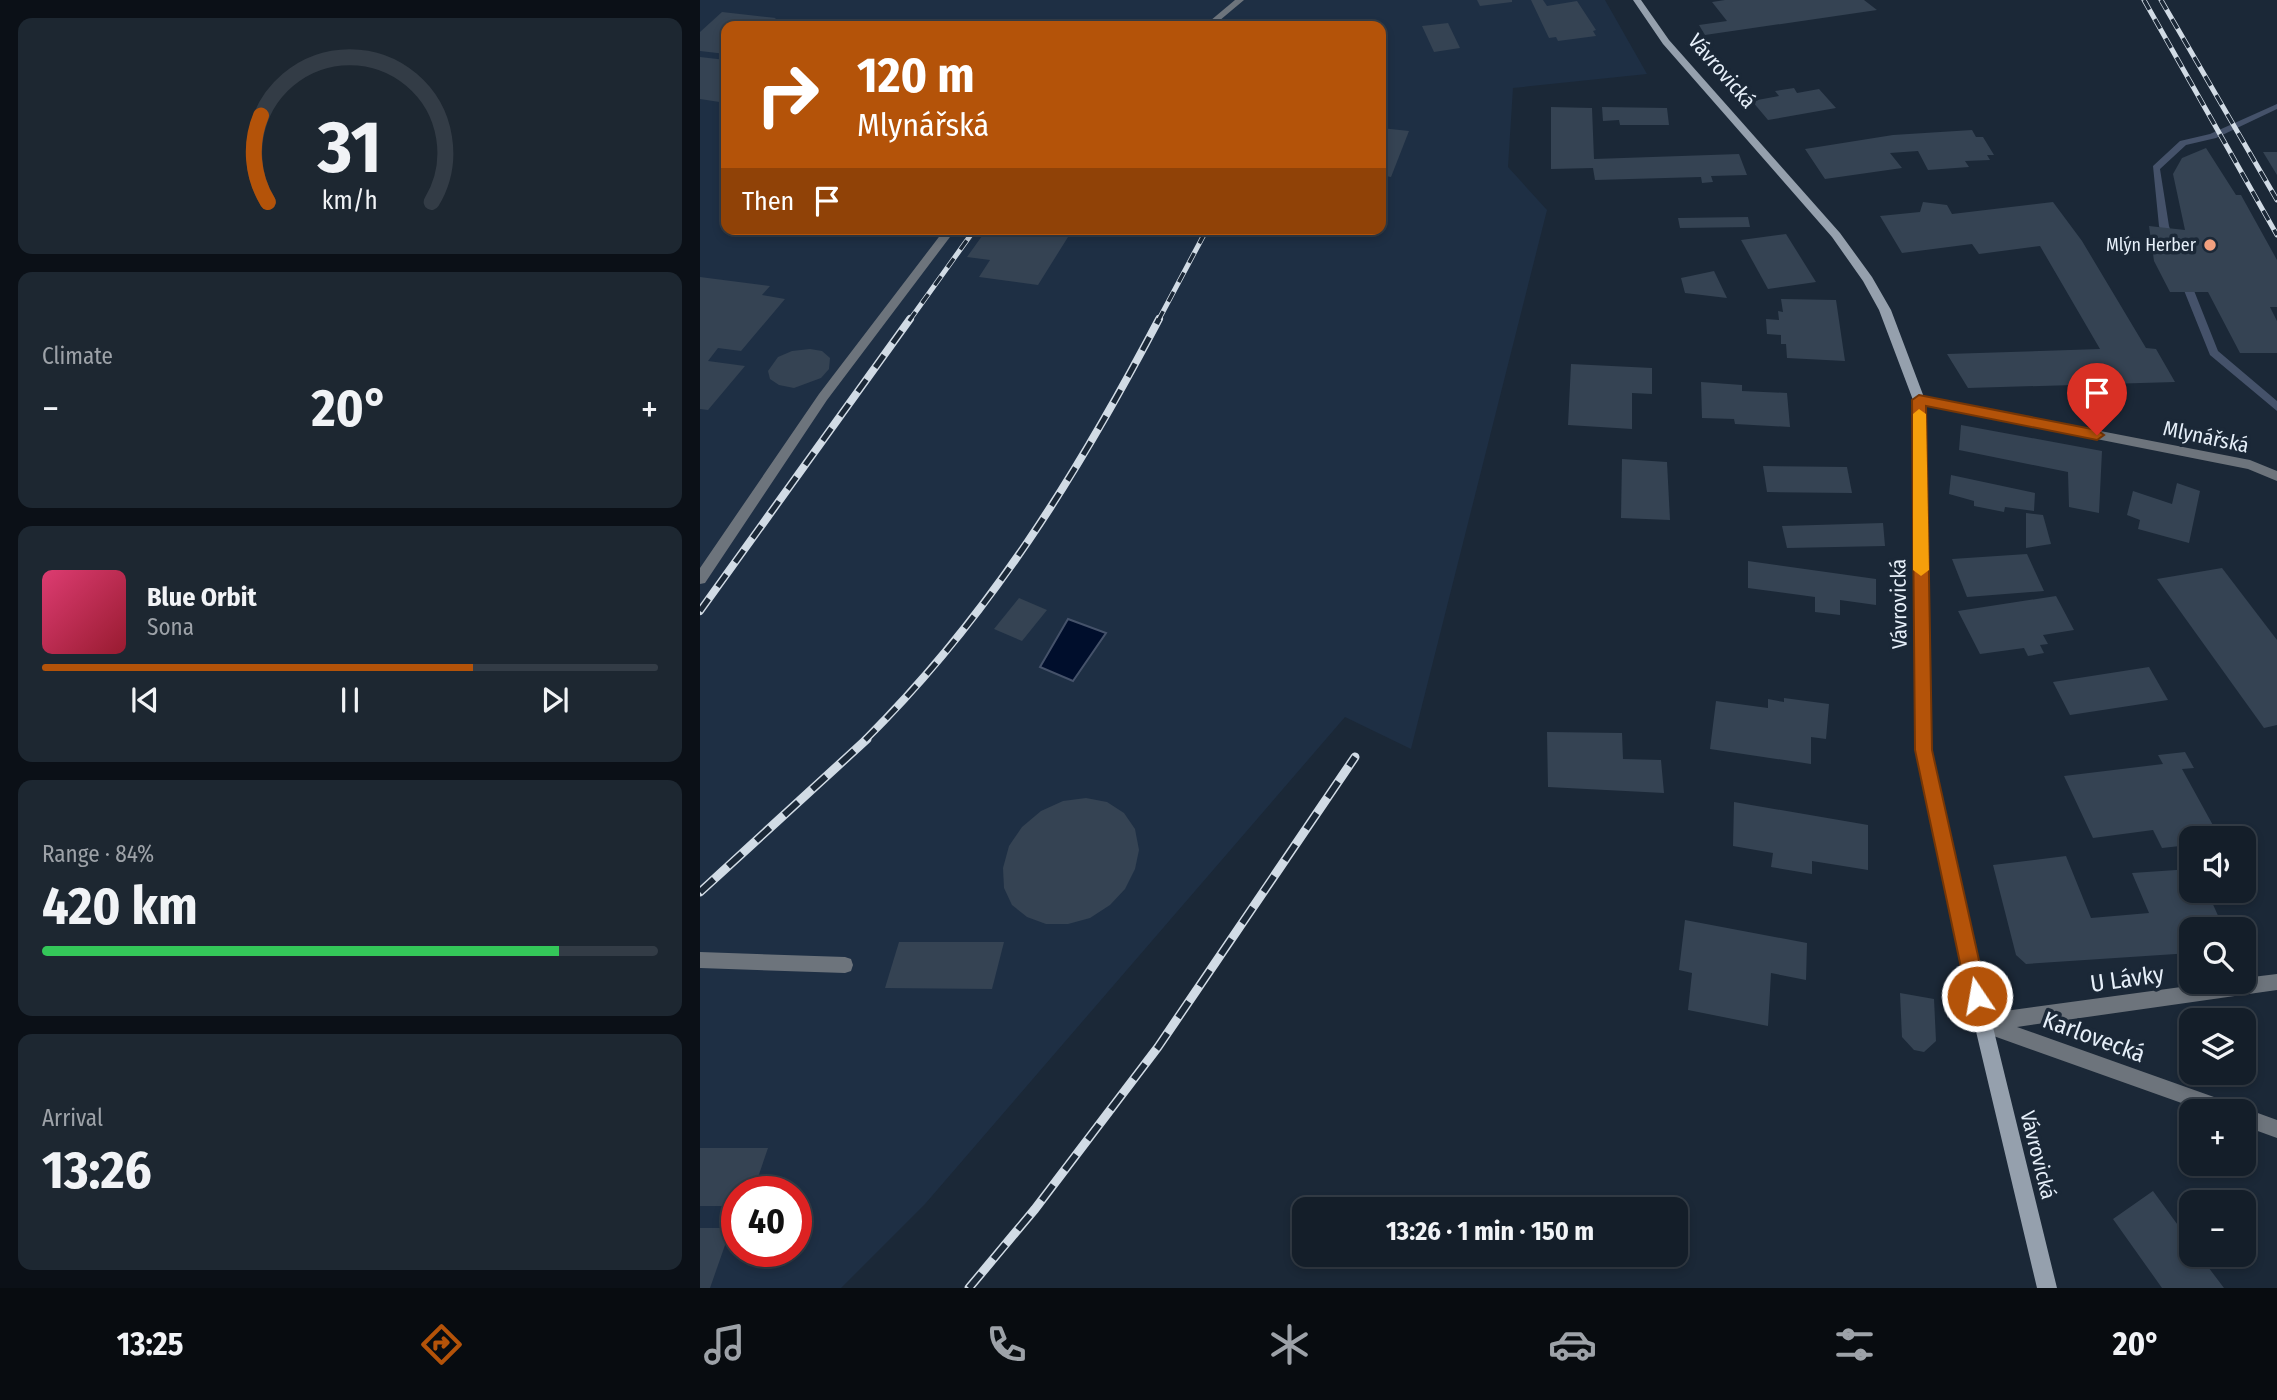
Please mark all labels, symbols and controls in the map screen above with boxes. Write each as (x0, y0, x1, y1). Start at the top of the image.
street label: Vávrovická (1683, 28, 1761, 114)
text: 120 m (857, 46, 975, 105)
icon: right (742, 49, 833, 140)
text: 31 (317, 104, 382, 191)
text: Mlynářská (857, 106, 989, 144)
icon: arrive (808, 182, 846, 220)
text: km/h (322, 186, 378, 216)
text: Then (742, 186, 794, 217)
place label: Mlýn Herber (2106, 234, 2197, 256)
marker: Mlýn Herber (2202, 237, 2218, 253)
text: Climate (42, 342, 113, 370)
pin (2067, 363, 2127, 435)
icon: arrive (2078, 374, 2116, 412)
text: 20° (312, 377, 388, 440)
text: − (42, 386, 59, 432)
text: + (641, 386, 658, 432)
street label: Mlynářská (2161, 415, 2251, 459)
street label: Vávrovická (1885, 559, 1913, 649)
text: Blue Orbit (147, 582, 257, 613)
text: Sona (147, 613, 194, 641)
icon: previous (126, 681, 164, 719)
icon: pause (331, 681, 369, 719)
icon: next (536, 681, 574, 719)
map controls (2179, 826, 2256, 1267)
button: sound (2179, 826, 2256, 903)
text: Range · 84% (42, 840, 154, 868)
text: 420 km (42, 875, 198, 938)
button: search (2179, 917, 2256, 994)
position arrow (1940, 959, 2014, 1033)
street label: U Lávky (2088, 960, 2166, 998)
street label: Karlovecká (2039, 1006, 2149, 1068)
button: layers (2179, 1008, 2256, 1085)
button: + (2179, 1099, 2256, 1176)
text: Arrival (42, 1104, 103, 1132)
street label: Vávrovická (2014, 1108, 2062, 1202)
text: 13:26 (42, 1139, 152, 1202)
speed limit sign: 40 (721, 1176, 812, 1267)
button: − (2179, 1190, 2256, 1267)
text: 13:26 · 1 min · 150 m (1386, 1216, 1594, 1247)
icon: directions (417, 1320, 466, 1369)
icon: music (700, 1320, 749, 1369)
icon: phone (982, 1320, 1031, 1369)
icon: climate (1265, 1320, 1314, 1369)
icon: car (1548, 1320, 1597, 1369)
icon: filters (1830, 1320, 1879, 1369)
text: 13:25 (117, 1325, 183, 1363)
text: 20° (2113, 1325, 2160, 1363)

